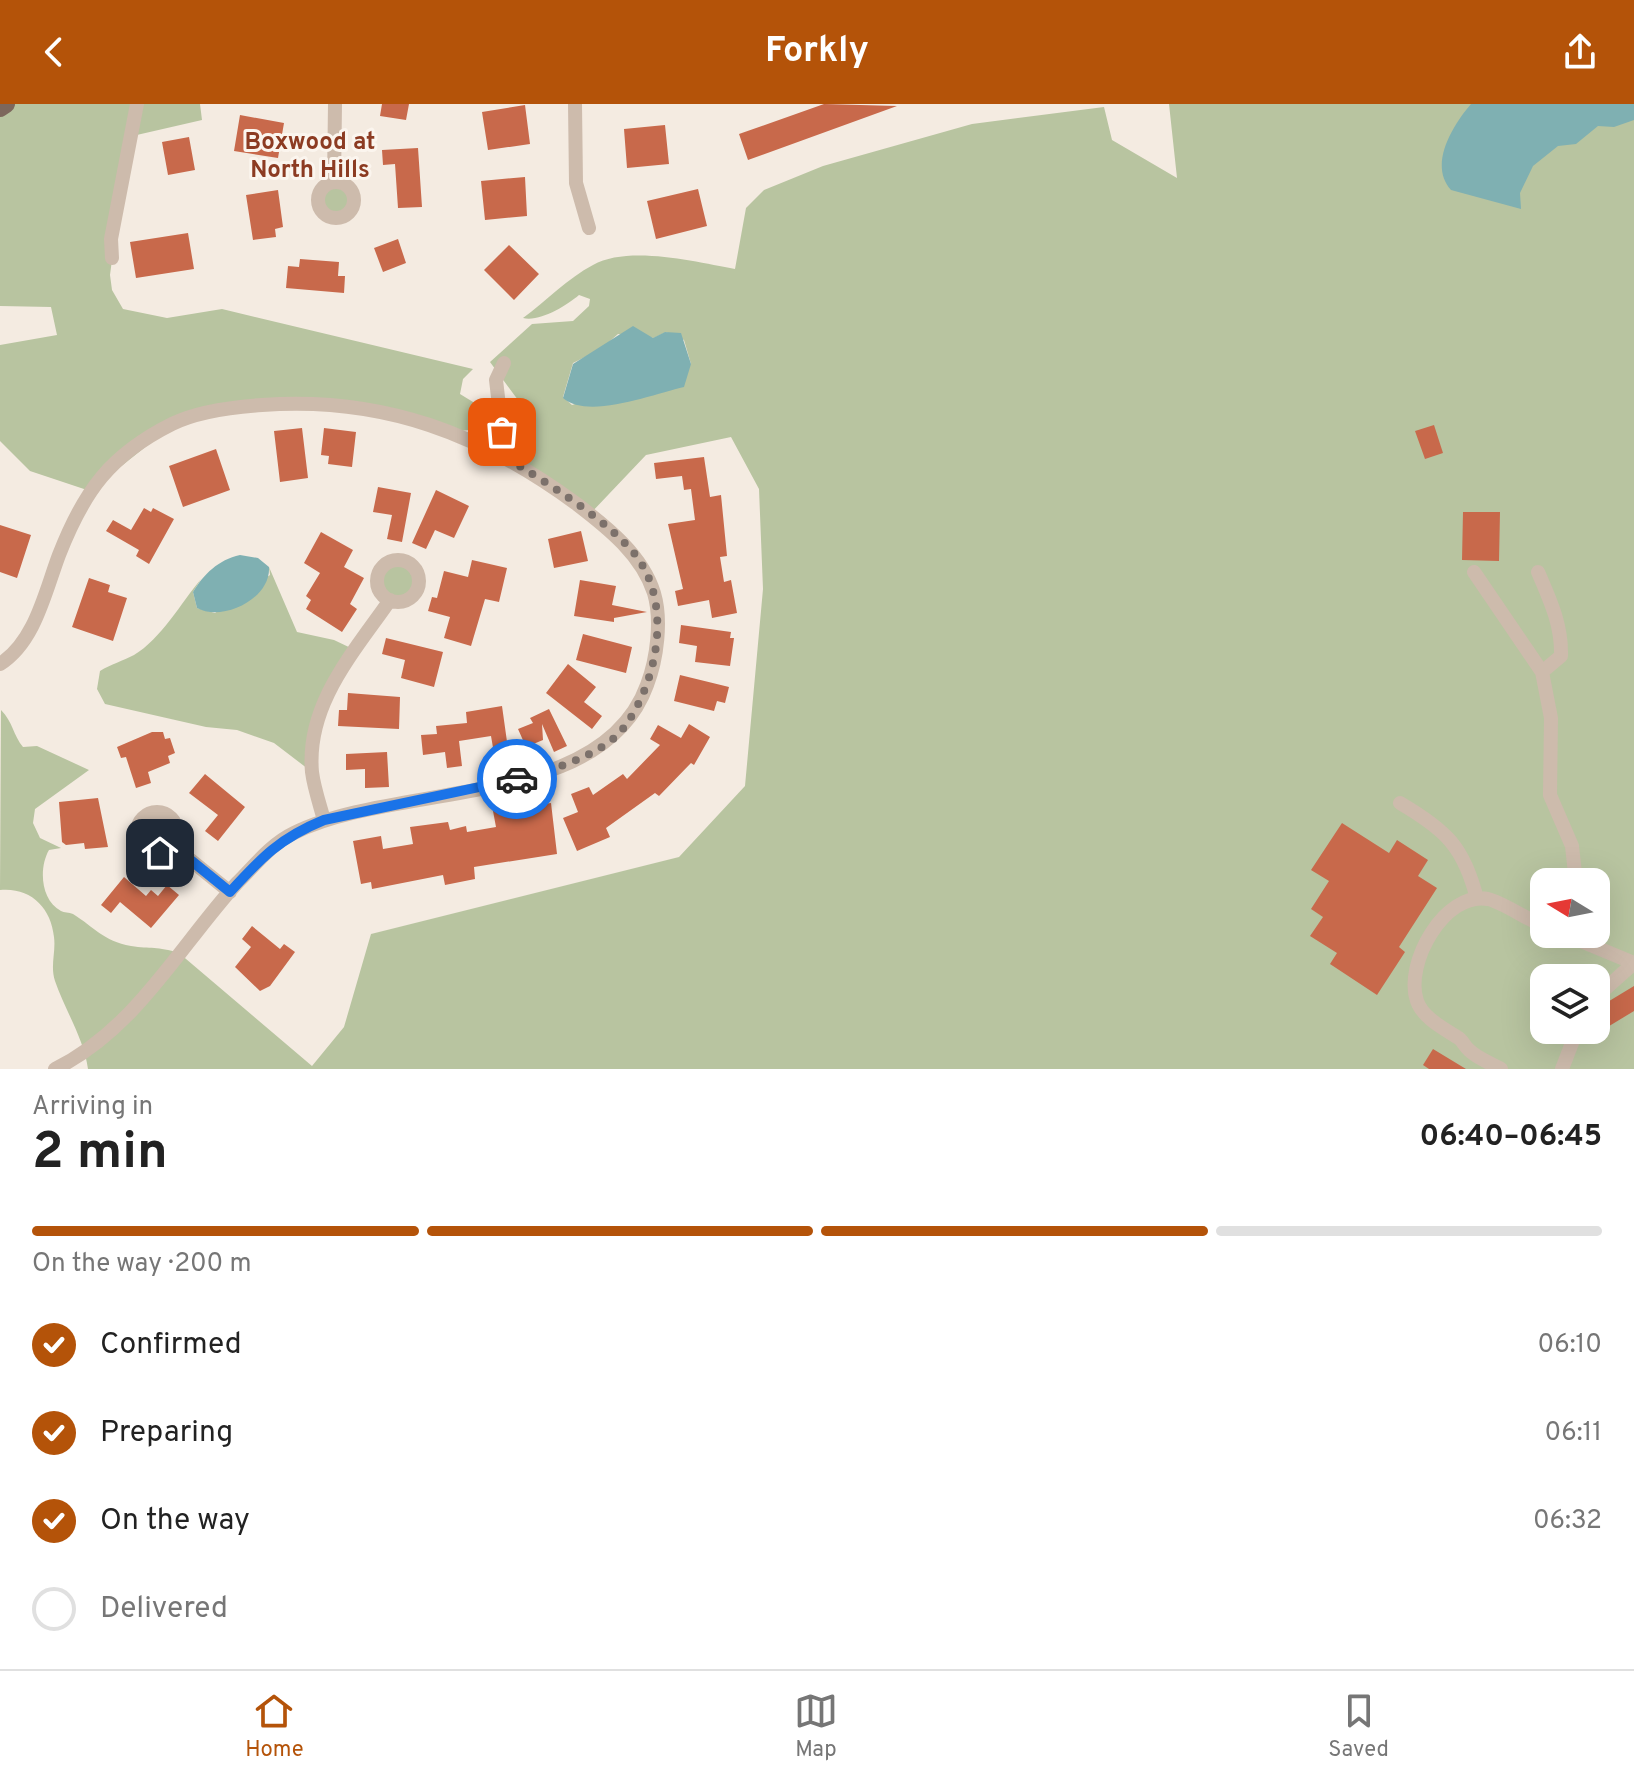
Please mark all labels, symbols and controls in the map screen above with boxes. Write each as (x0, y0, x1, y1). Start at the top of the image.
text: Forkly (765, 29, 869, 75)
icon: back (32, 30, 76, 74)
icon: share (1558, 30, 1602, 74)
district label: Boxwood at North Hills (245, 128, 375, 186)
pin (468, 398, 536, 466)
icon: bag (480, 410, 524, 454)
courier (477, 739, 557, 819)
icon: car (495, 757, 539, 801)
pin (126, 819, 194, 887)
icon: home (138, 831, 182, 875)
north arrow (1530, 868, 1610, 948)
map controls (1530, 868, 1610, 1044)
button: layers (1530, 964, 1610, 1044)
text: Arriving in (32, 1091, 153, 1124)
text: 06:40–06:45 (1419, 1119, 1602, 1156)
text: 2 min (32, 1121, 168, 1187)
text: On the way · 200 m (32, 1248, 251, 1281)
icon: check (32, 1323, 76, 1367)
text: Confirmed (100, 1327, 242, 1364)
text: 06:10 (1538, 1329, 1602, 1362)
icon: check (32, 1411, 76, 1455)
text: Preparing (100, 1415, 233, 1452)
text: 06:11 (1545, 1417, 1602, 1450)
icon: check (32, 1499, 76, 1543)
text: On the way (100, 1503, 250, 1540)
text: 06:32 (1533, 1505, 1602, 1538)
text: Delivered (100, 1591, 228, 1628)
tab: Home (245, 1689, 304, 1764)
tab: Map (794, 1689, 838, 1764)
tab: Saved (1328, 1689, 1389, 1764)

